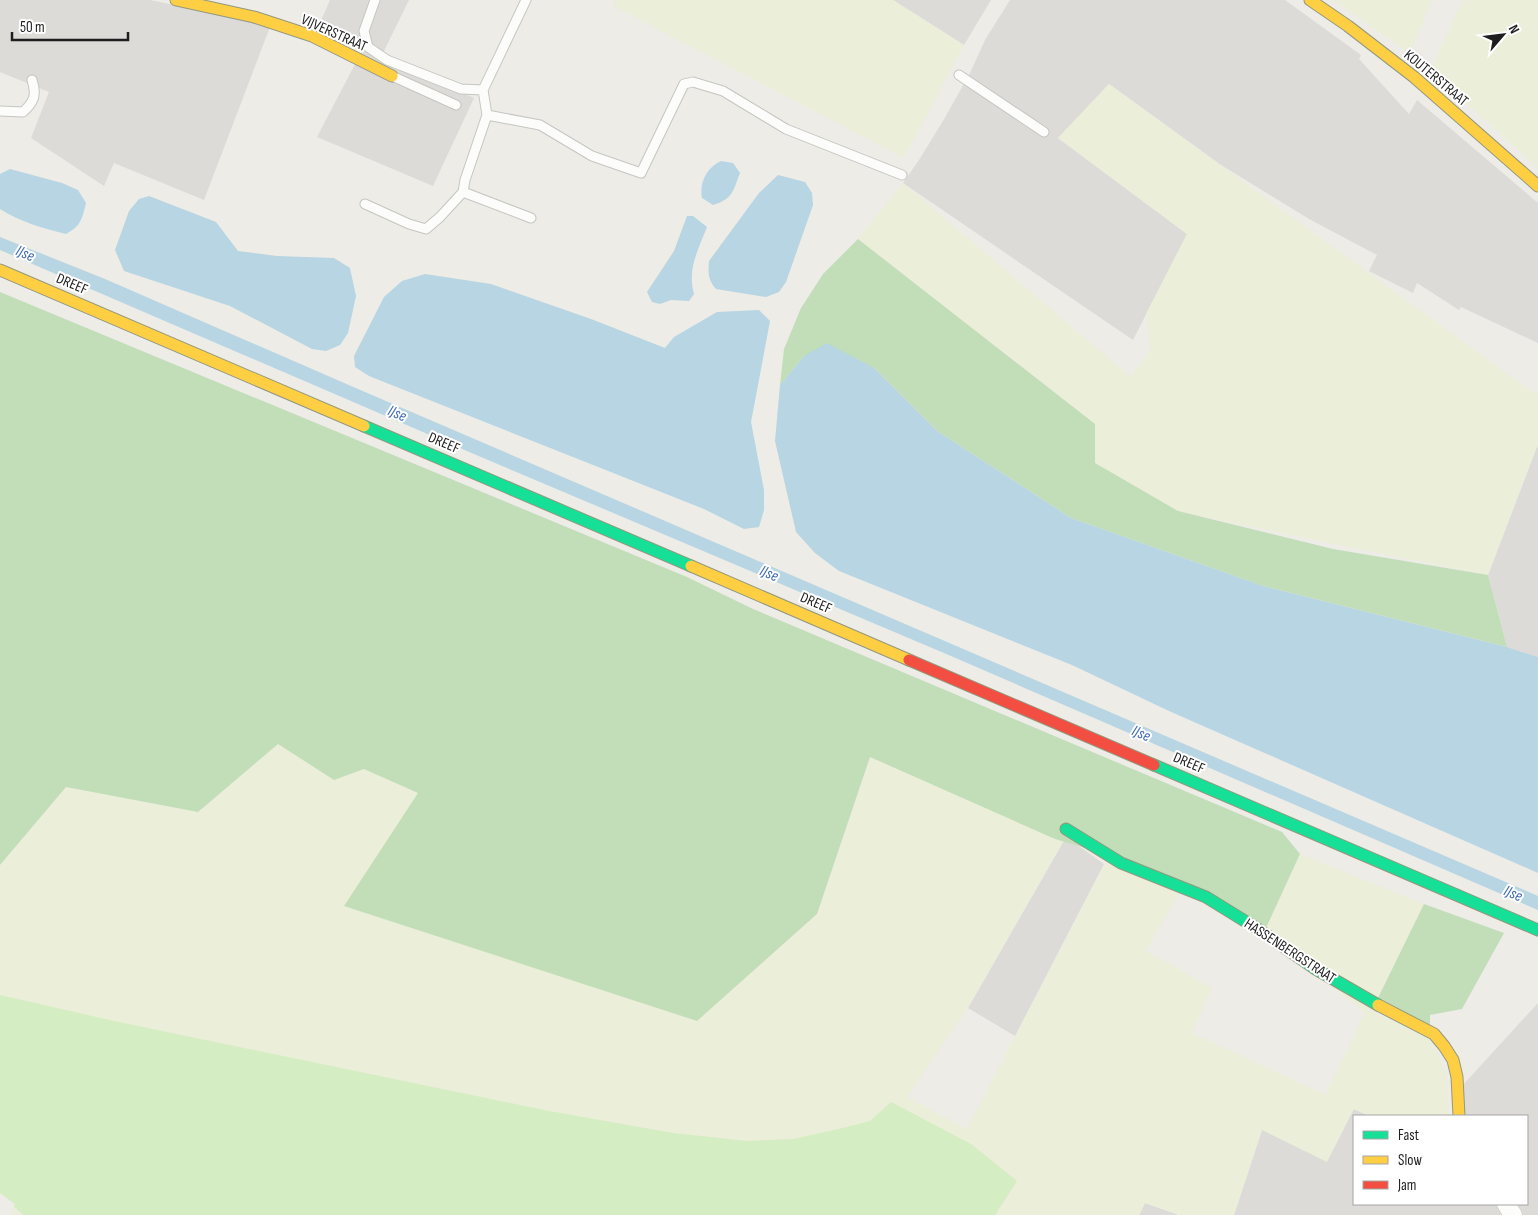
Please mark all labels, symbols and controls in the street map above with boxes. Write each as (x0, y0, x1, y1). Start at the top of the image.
scale bar (12, 10, 129, 42)
street label: VIJVERSTRAAT (298, 10, 370, 56)
north arrow (1478, 10, 1528, 60)
text: 50 m (20, 18, 45, 37)
text: N (1505, 22, 1523, 36)
street label: KOUTERSTRAAT (1400, 46, 1472, 110)
water label: IJse (13, 242, 37, 266)
street label: DREEF (53, 269, 91, 299)
water label: IJse (385, 402, 409, 426)
street label: DREEF (425, 428, 463, 458)
water label: IJse (757, 562, 781, 586)
street label: DREEF (797, 588, 835, 618)
water label: IJse (1129, 722, 1153, 746)
street label: DREEF (1170, 748, 1208, 778)
water label: IJse (1501, 882, 1525, 906)
street label: HASSENBERGSTRAAT (1241, 914, 1339, 988)
legend (1353, 1115, 1528, 1205)
text: Fast (1398, 1126, 1420, 1145)
text: Slow (1398, 1151, 1422, 1170)
text: Jam (1397, 1176, 1416, 1195)

